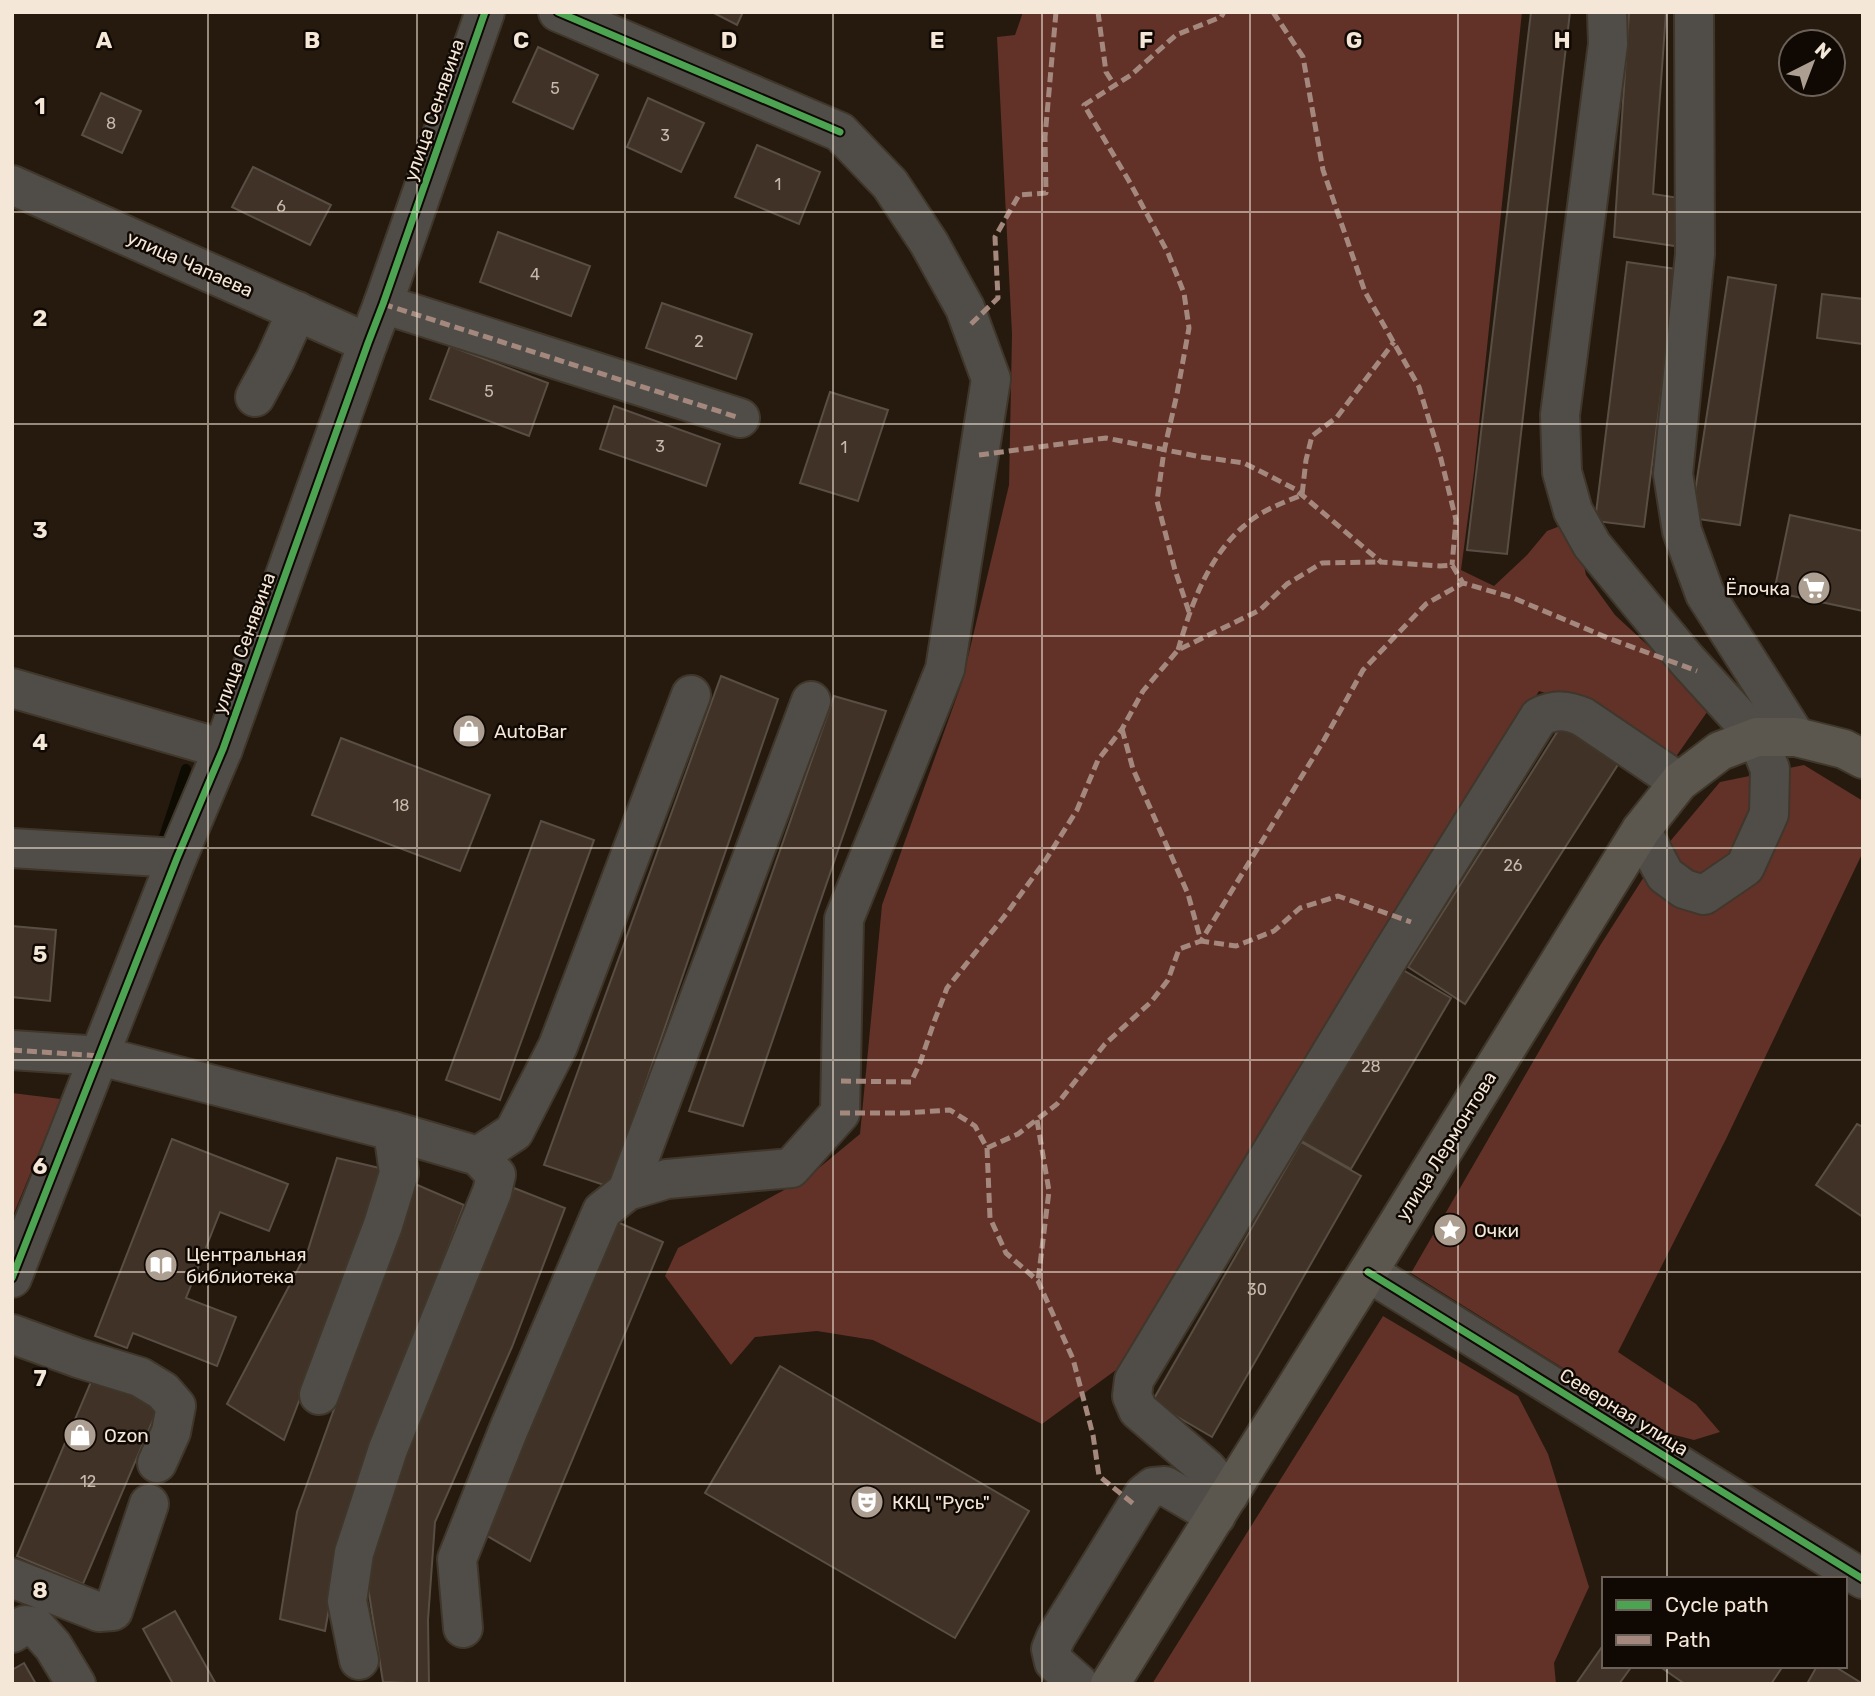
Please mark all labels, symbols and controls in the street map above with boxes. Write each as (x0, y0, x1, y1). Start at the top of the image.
text: A (96, 26, 113, 54)
text: B (304, 26, 320, 54)
text: C (513, 26, 529, 54)
text: D (721, 26, 737, 54)
text: E (930, 26, 944, 54)
text: F (1139, 26, 1153, 54)
text: G (1346, 26, 1362, 54)
text: H (1553, 26, 1571, 54)
north arrow (1777, 28, 1847, 98)
street label: улица Сенявина (399, 36, 469, 184)
text: N (1810, 38, 1836, 64)
house number: 5 (550, 79, 560, 98)
text: 1 (34, 92, 46, 120)
house number: 8 (106, 114, 116, 133)
house number: 3 (660, 126, 670, 145)
house number: 1 (775, 175, 781, 194)
house number: 6 (276, 197, 286, 216)
street label: улица Чапаева (123, 226, 257, 302)
house number: 4 (530, 265, 540, 284)
text: 2 (33, 304, 47, 332)
house number: 2 (694, 332, 704, 351)
house number: 5 (484, 382, 494, 401)
house number: 3 (655, 437, 665, 456)
house number: 1 (841, 438, 847, 457)
text: 3 (32, 516, 48, 544)
street label: улица Сенявина (208, 569, 280, 717)
supermarket icon: Ёлочка (1795, 569, 1833, 607)
place label: Ёлочка (1725, 577, 1790, 600)
shop icon: AutoBar (450, 712, 488, 750)
place label: AutoBar (494, 720, 568, 743)
text: 4 (32, 728, 48, 756)
house number: 18 (392, 796, 410, 815)
house number: 26 (1503, 856, 1523, 875)
text: 5 (33, 940, 48, 968)
house number: 28 (1361, 1057, 1381, 1076)
street label: улица Лермонтова (1391, 1067, 1501, 1225)
text: 6 (33, 1152, 48, 1180)
place icon: Очки (1431, 1211, 1469, 1249)
place label: Очки (1474, 1219, 1519, 1242)
place label: Центральная библиотека (186, 1243, 307, 1288)
library icon: Центральная библиотека (142, 1246, 180, 1284)
house number: 30 (1247, 1280, 1267, 1299)
street label: Северная улица (1555, 1363, 1693, 1461)
text: 7 (33, 1364, 47, 1392)
shop icon: Ozon (61, 1416, 99, 1454)
place label: Ozon (104, 1424, 149, 1447)
house number: 12 (80, 1472, 96, 1491)
theatre icon: ККЦ "Русь" (848, 1483, 886, 1521)
place label: ККЦ "Русь" (892, 1491, 990, 1514)
text: 8 (32, 1576, 48, 1604)
legend (1602, 1577, 1847, 1668)
text: Cycle path (1665, 1592, 1769, 1617)
text: Path (1665, 1627, 1711, 1652)

